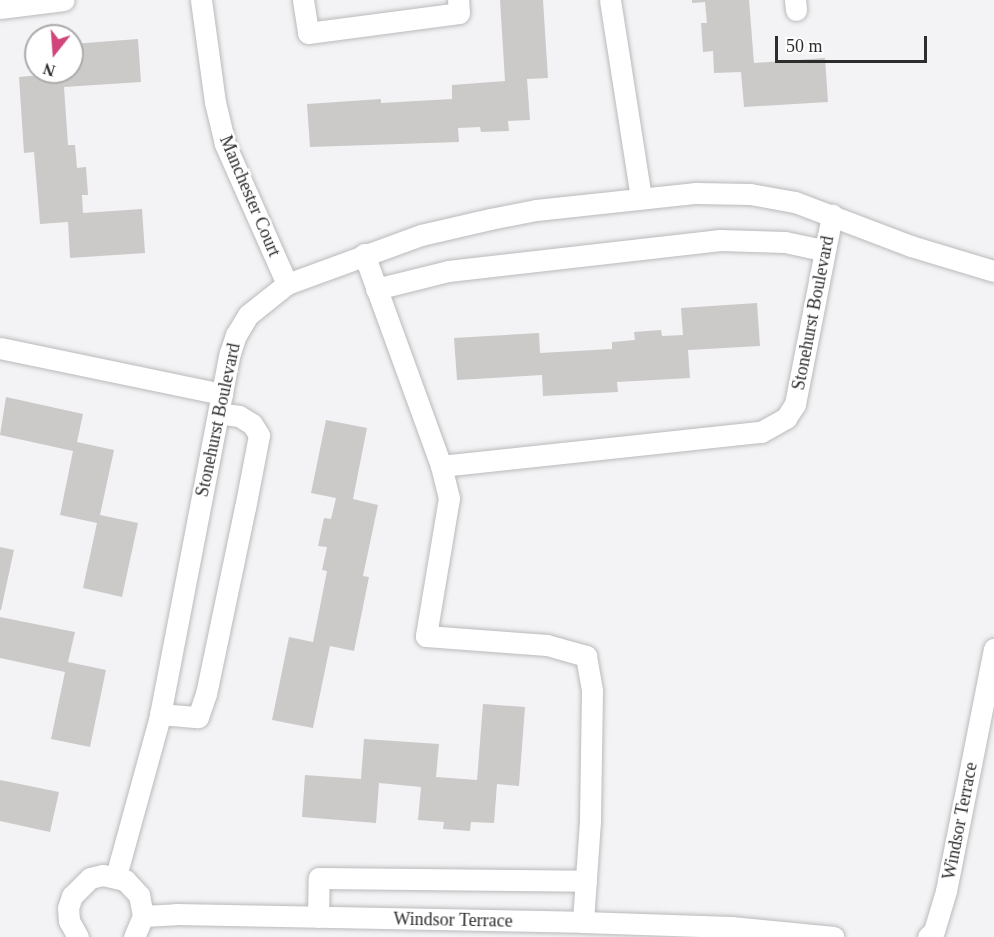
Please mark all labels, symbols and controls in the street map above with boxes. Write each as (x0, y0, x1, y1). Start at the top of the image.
north arrow (24, 24, 84, 84)
scale bar (778, 24, 930, 62)
text: 50 m (786, 36, 823, 56)
text: N (41, 60, 57, 80)
street label: Manchester Court (215, 132, 285, 260)
street label: Stonehurst Boulevard (787, 234, 839, 392)
street label: Stonehurst Boulevard (191, 341, 245, 499)
street label: Windsor Terrace (938, 760, 982, 882)
street label: Windsor Terrace (393, 908, 513, 932)

